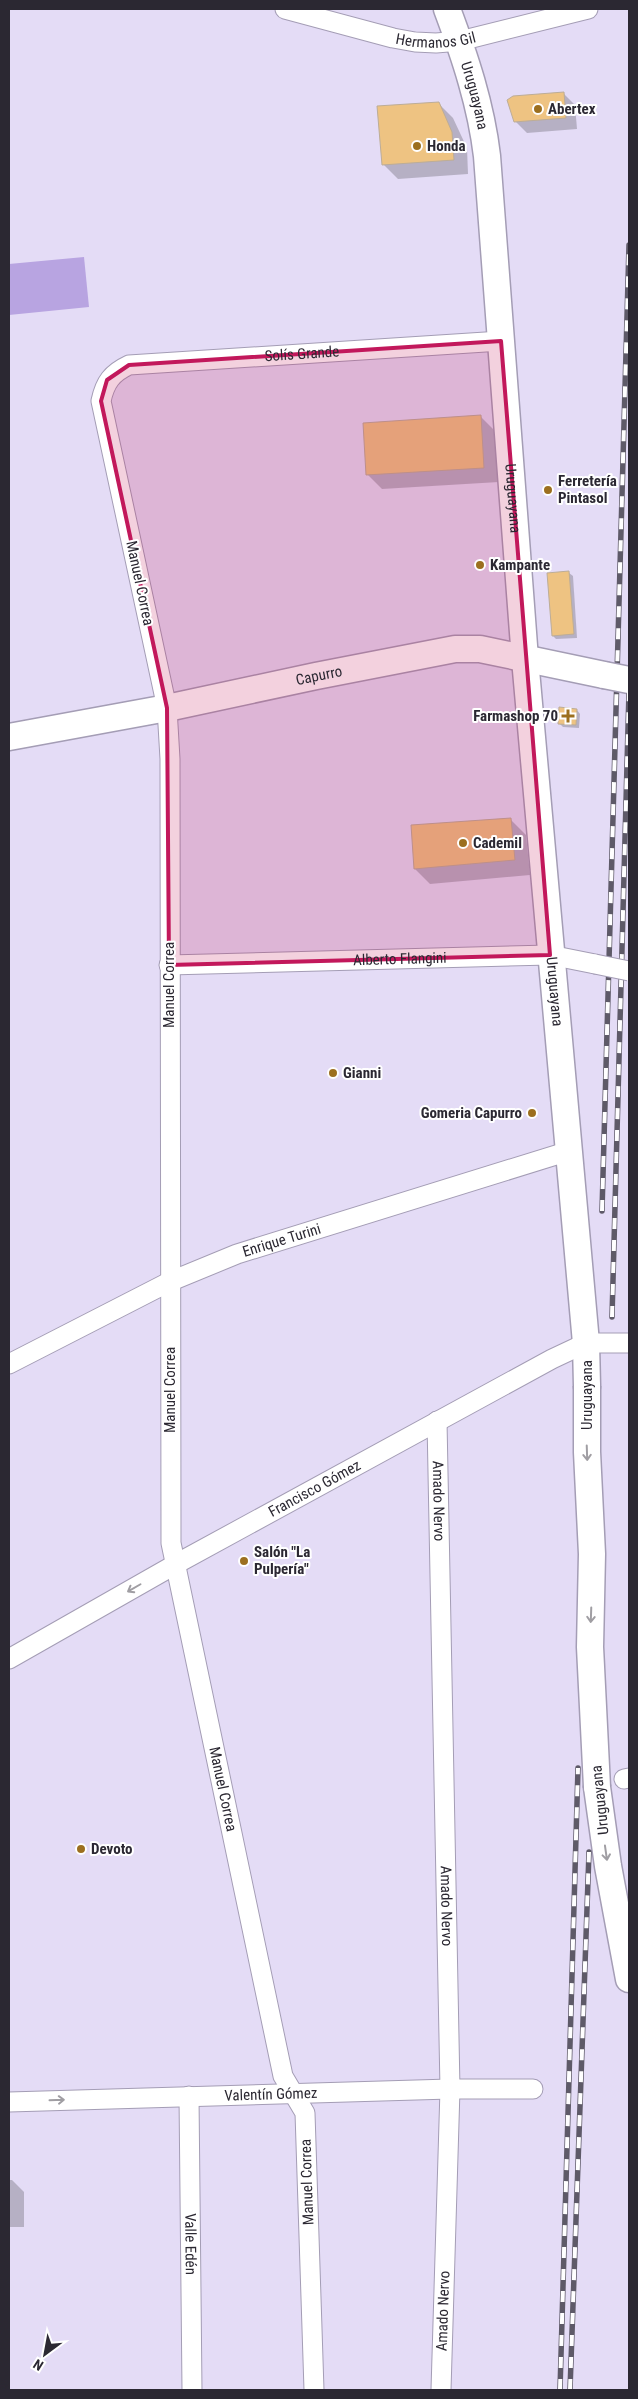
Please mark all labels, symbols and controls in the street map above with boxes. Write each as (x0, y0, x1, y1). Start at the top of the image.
street label: Hermanos Gil (394, 28, 478, 52)
street label: Uruguayana (457, 59, 492, 131)
place label: Abertex (548, 100, 596, 118)
marker: Abertex (532, 103, 544, 115)
place label: Honda (427, 137, 466, 155)
marker: Honda (411, 140, 423, 152)
street label: Solís Grande (264, 342, 340, 365)
street label: Uruguayana (501, 463, 524, 534)
place label: Ferretería Pintasol (558, 472, 617, 507)
marker: Ferretería Pintasol (542, 484, 554, 496)
street label: Manuel Correa (122, 539, 158, 627)
place label: Kampante (490, 556, 550, 574)
marker: Kampante (474, 559, 486, 571)
street label: Capurro (294, 662, 344, 689)
place label: Farmashop 70 (473, 707, 558, 725)
marker: Farmashop 70 (562, 710, 574, 722)
place label: Cademil (473, 834, 522, 852)
marker: Cademil (457, 837, 469, 849)
street label: Manuel Correa (160, 942, 178, 1028)
street label: Alberto Flangini (353, 949, 447, 969)
street label: Uruguayana (543, 956, 567, 1027)
place label: Gianni (343, 1064, 381, 1082)
marker: Gianni (327, 1067, 339, 1079)
place label: Gomeria Capurro (421, 1104, 522, 1122)
marker: Gomeria Capurro (526, 1107, 538, 1119)
street label: Enrique Turini (240, 1220, 323, 1261)
street label: Manuel Correa (161, 1347, 179, 1433)
street label: Uruguayana (578, 1360, 596, 1430)
one-way arrow (582, 1444, 592, 1460)
street label: Francisco Gómez (265, 1456, 364, 1521)
street label: Amado Nervo (429, 1461, 448, 1541)
place label: Salón "La Pulpería" (254, 1543, 310, 1578)
marker: Salón "La Pulpería" (238, 1555, 250, 1567)
one-way arrow (126, 1583, 141, 1593)
one-way arrow (586, 1607, 595, 1623)
street label: Manuel Correa (205, 1745, 241, 1833)
street label: Uruguayana (587, 1764, 613, 1836)
place label: Devoto (91, 1840, 133, 1858)
marker: Devoto (75, 1843, 87, 1855)
one-way arrow (601, 1845, 611, 1861)
street label: Amado Nervo (437, 1866, 456, 1946)
street label: Valentín Gómez (224, 2084, 318, 2105)
one-way arrow (49, 2096, 65, 2105)
street label: Manuel Correa (297, 2139, 317, 2225)
street label: Valle Edén (181, 2213, 200, 2275)
street label: Amado Nervo (433, 2271, 453, 2351)
north arrow (20, 2329, 70, 2379)
text: N (30, 2356, 46, 2374)

